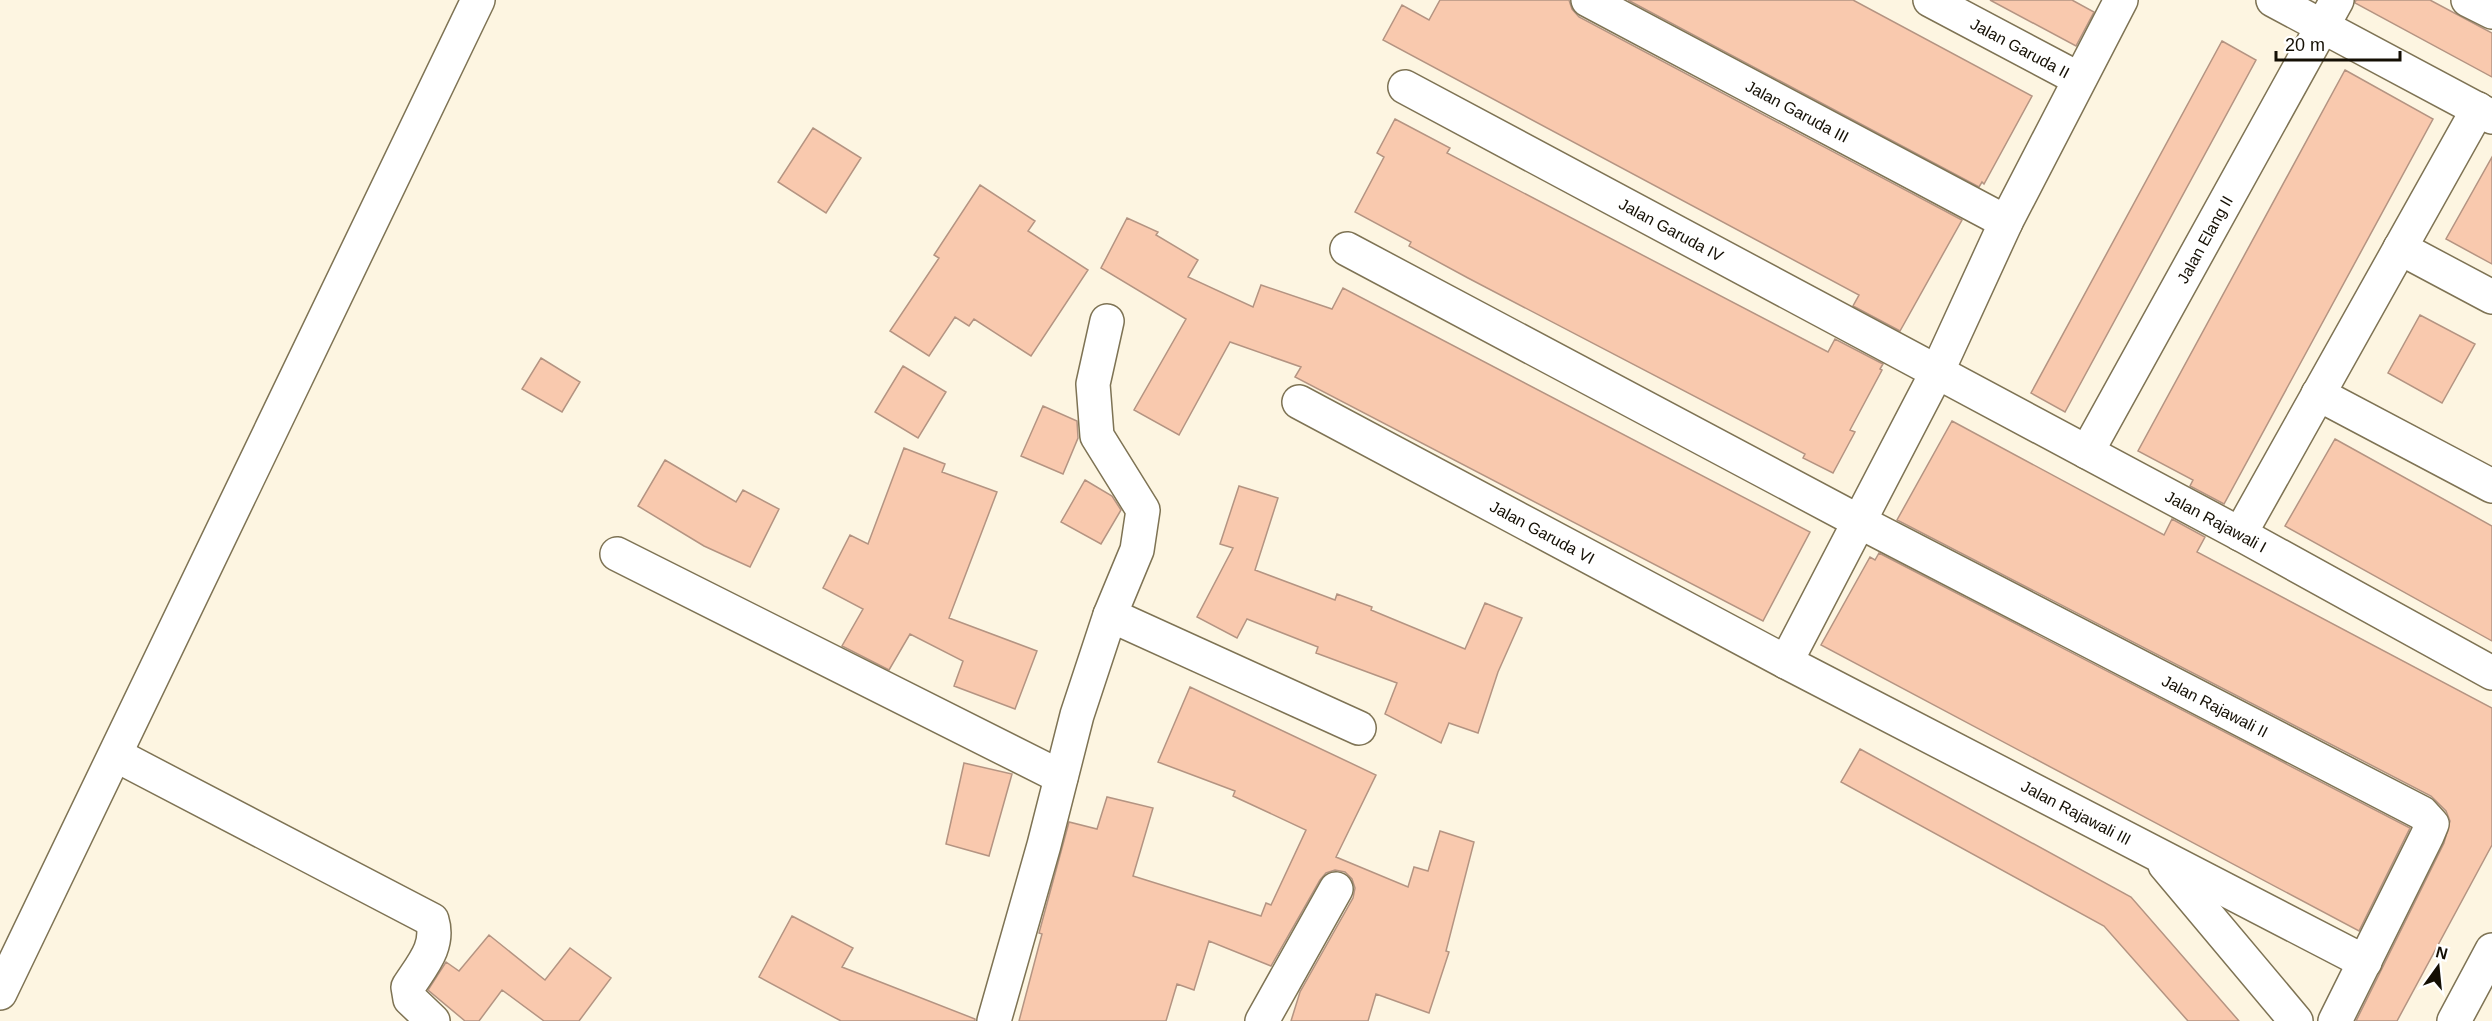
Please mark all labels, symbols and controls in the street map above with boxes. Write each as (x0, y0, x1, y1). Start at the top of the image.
street label: Jalan Garuda II (1968, 15, 2072, 81)
scale bar (2276, 24, 2400, 62)
text: 20 m (2285, 35, 2325, 55)
street label: Jalan Garuda III (1743, 77, 1851, 146)
street label: Jalan Elang II (2174, 193, 2236, 286)
street label: Jalan Garuda IV (1616, 195, 1726, 265)
street label: Jalan Rajawali I (2162, 488, 2269, 556)
street label: Jalan Garuda VI (1487, 498, 1597, 567)
street label: Jalan Rajawali II (2159, 672, 2271, 741)
street label: Jalan Rajawali III (2018, 777, 2134, 848)
north arrow (2408, 937, 2468, 997)
text: N (2434, 943, 2450, 963)

